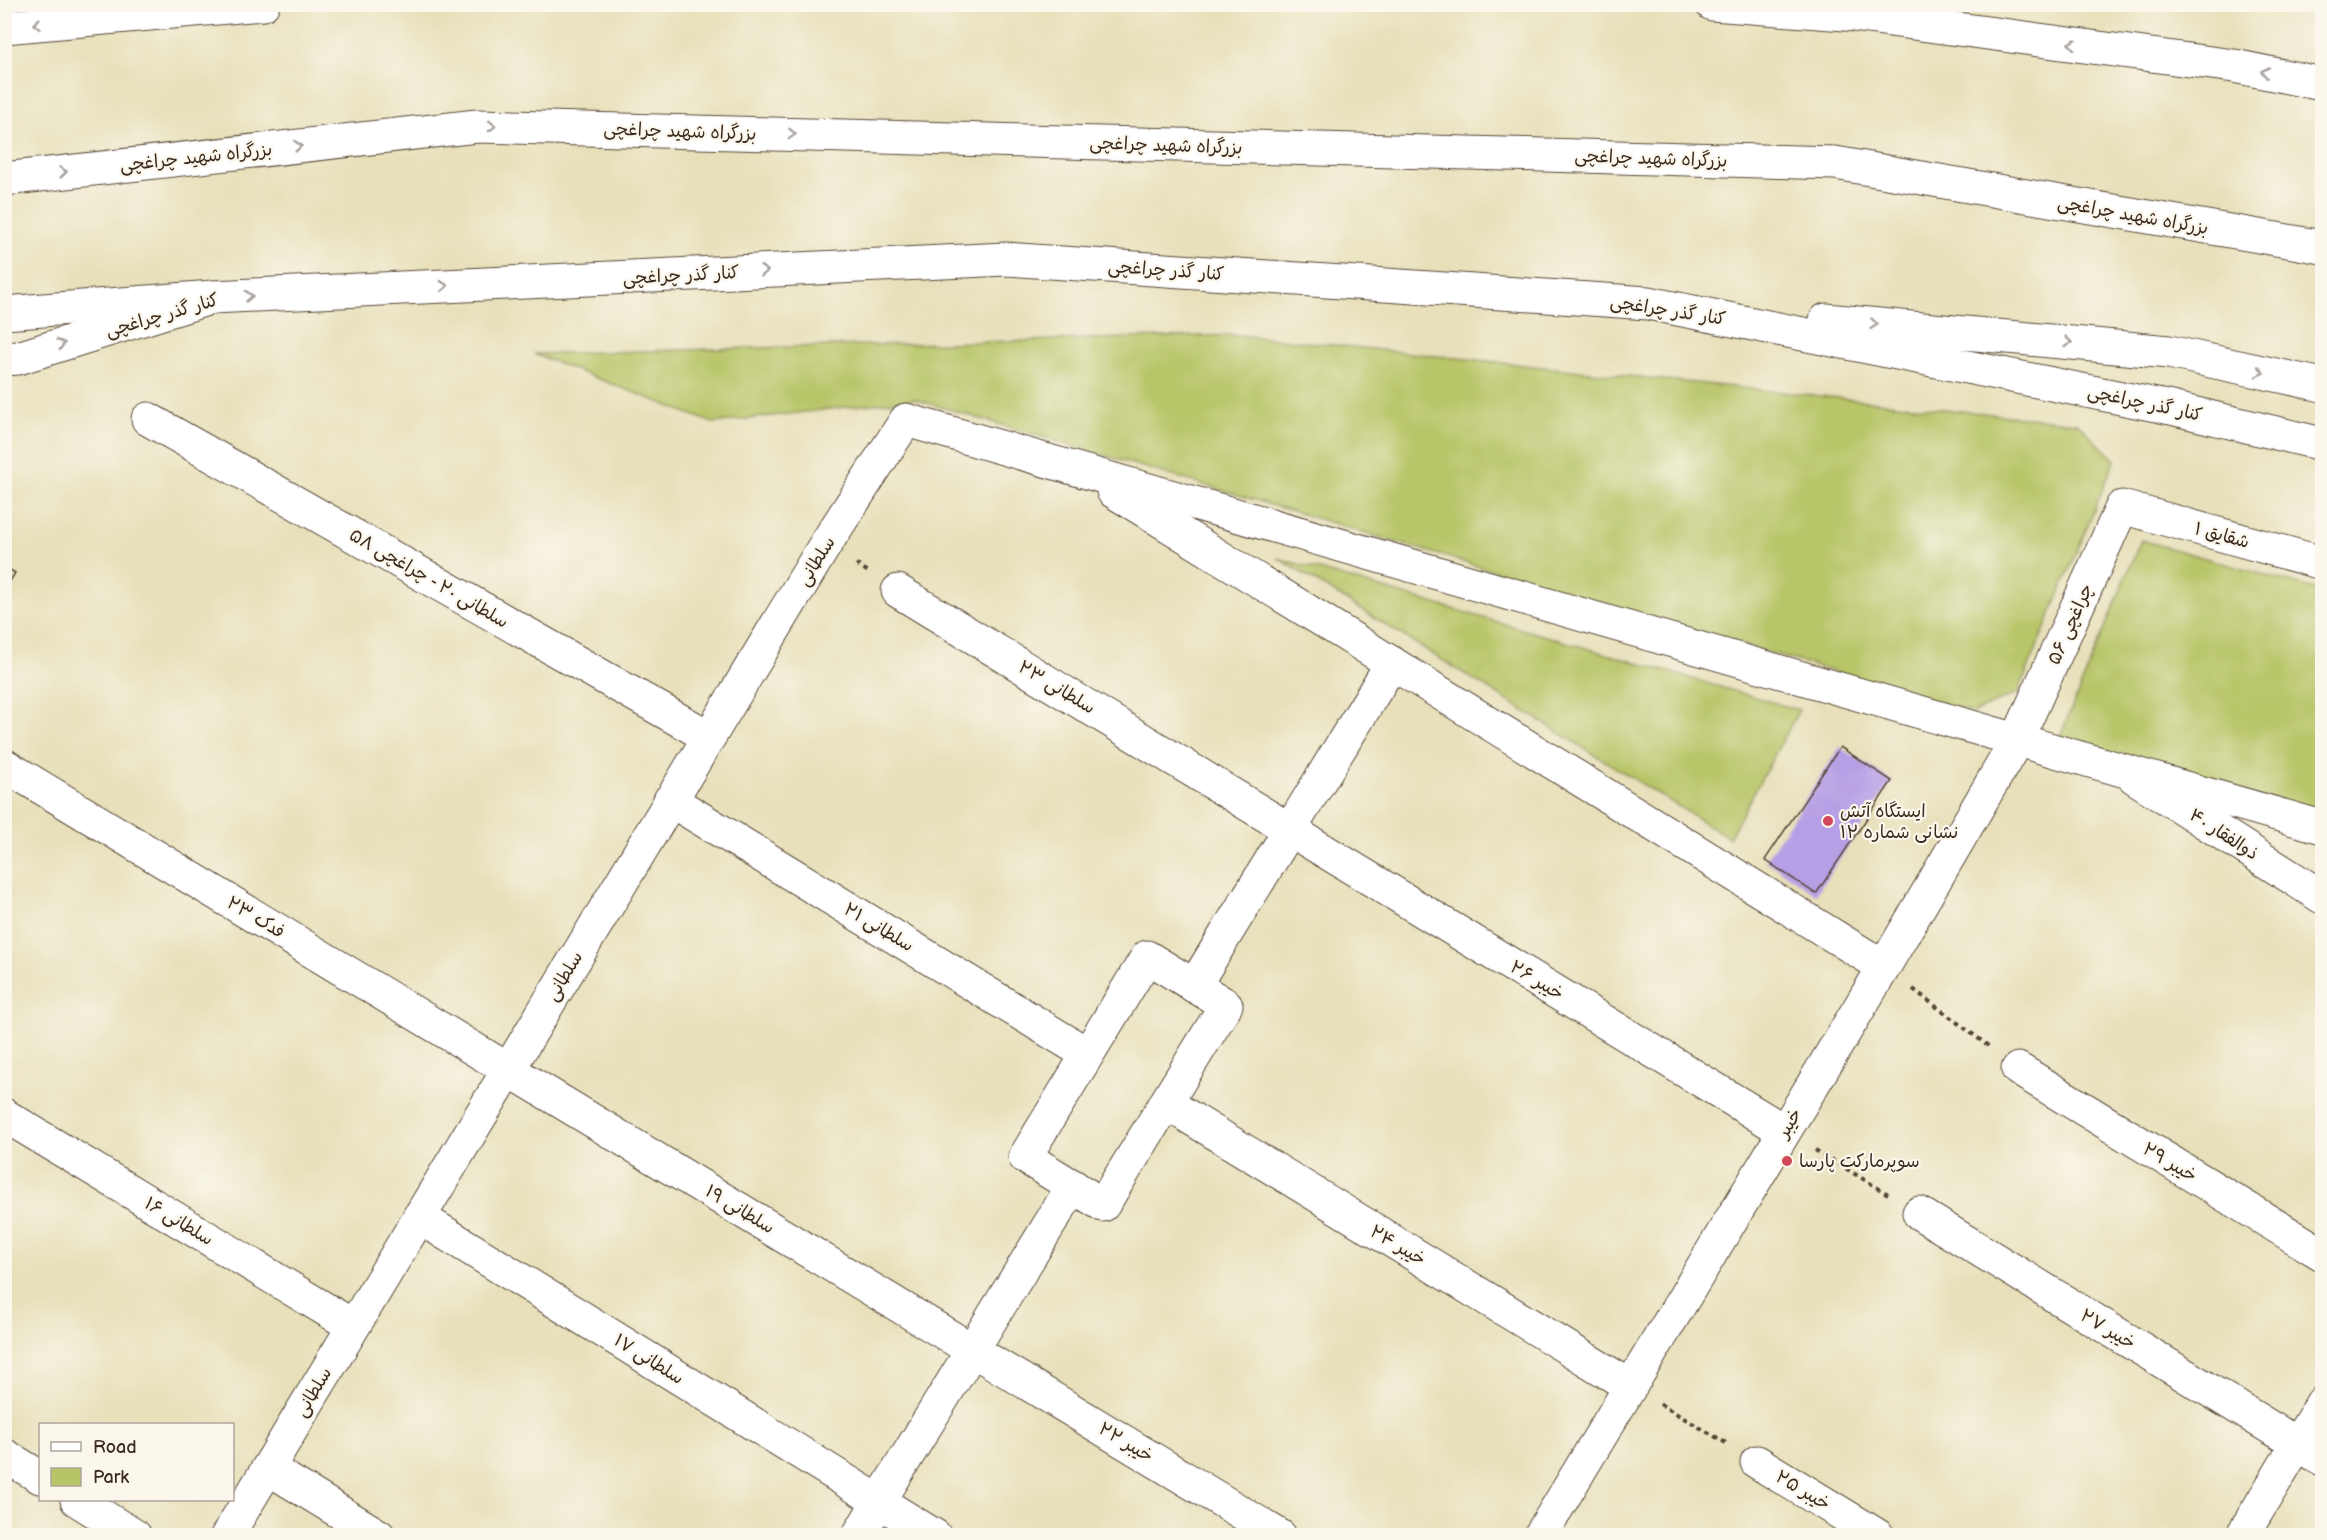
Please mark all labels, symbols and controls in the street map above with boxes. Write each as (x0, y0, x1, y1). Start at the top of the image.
one-way arrow (32, 17, 41, 30)
one-way arrow (2068, 39, 2077, 51)
one-way arrow (2260, 66, 2270, 79)
street label: بزرگراه شهید چراغچی (603, 118, 757, 146)
one-way arrow (488, 120, 497, 133)
one-way arrow (787, 128, 796, 141)
street label: بزرگراه شهید چراغچی (1089, 132, 1243, 160)
street label: بزرگراه شهید چراغچی (119, 139, 273, 177)
one-way arrow (294, 140, 303, 153)
street label: بزرگراه شهید چراغچی (1574, 145, 1728, 173)
one-way arrow (58, 166, 67, 179)
street label: بزرگراه شهید چراغچی (2056, 192, 2210, 240)
street label: کنار گذر چراغچی (1107, 256, 1225, 286)
street label: کنار گذر چراغچی (622, 262, 740, 290)
one-way arrow (760, 264, 769, 277)
one-way arrow (439, 280, 448, 293)
street label: کنار گذر چراغچی (103, 289, 222, 343)
one-way arrow (244, 289, 253, 302)
street label: کنار گذر چراغچی (1609, 291, 1727, 331)
one-way arrow (1869, 317, 1878, 330)
one-way arrow (2063, 335, 2072, 348)
one-way arrow (55, 339, 66, 352)
one-way arrow (2255, 364, 2265, 377)
street label: کنار گذر چراغچی (2085, 381, 2204, 427)
street label: شقایق ۱ (2192, 518, 2252, 553)
street label: سلطانی ۲۰ - چراغچی ۵۸ (345, 524, 512, 633)
street label: سلطانی (793, 533, 840, 590)
street label: چراغچی ۵۶ (2043, 580, 2099, 668)
street label: سلطانی ۲۳ (1014, 656, 1099, 719)
place label: ایستگاه آتش نشانی شماره ۱۲ (1840, 801, 1958, 843)
street label: ذوالفقار ۴۰ (2185, 804, 2262, 864)
marker: ایستگاه آتش نشانی شماره ۱۲ (1821, 814, 1835, 828)
street label: فدک ۲۳ (223, 892, 288, 943)
street label: سلطانی ۲۱ (840, 898, 917, 956)
street label: سلطانی (541, 948, 587, 1005)
street label: خیبر ۲۶ (1506, 956, 1567, 1005)
street label: خیبر (1772, 1105, 1806, 1144)
street label: خیبر ۲۹ (2139, 1138, 2200, 1187)
place label: سوپرمارکت پارسا (1799, 1151, 1920, 1173)
marker: سوپرمارکت پارسا (1780, 1154, 1794, 1168)
street label: سلطانی ۱۹ (701, 1181, 778, 1238)
street label: سلطانی ۱۶ (141, 1193, 217, 1250)
street label: خیبر ۲۴ (1366, 1221, 1429, 1270)
street label: خیبر ۲۷ (2076, 1305, 2139, 1354)
street label: سلطانی ۱۷ (610, 1330, 687, 1389)
street label: سلطانی (290, 1364, 336, 1421)
street label: خیبر ۲۲ (1095, 1418, 1157, 1467)
legend (39, 1423, 234, 1501)
text: Road (93, 1437, 137, 1458)
street label: خیبر ۲۵ (1772, 1466, 1834, 1515)
text: Park (93, 1467, 129, 1488)

